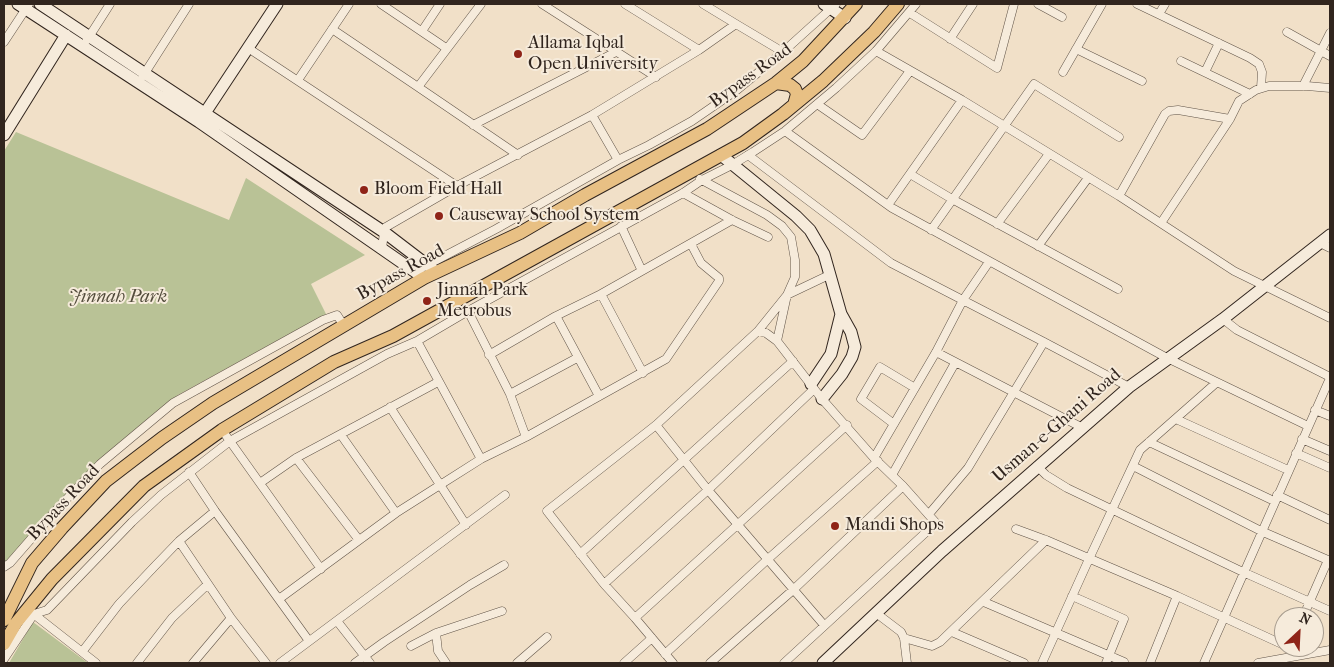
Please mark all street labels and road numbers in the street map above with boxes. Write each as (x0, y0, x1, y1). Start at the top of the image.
street label: Bypass Road (706, 39, 796, 113)
street label: Bypass Road (354, 240, 448, 306)
street label: Usman-e-Ghani Road (988, 364, 1126, 488)
street label: Bypass Road (23, 460, 105, 546)

